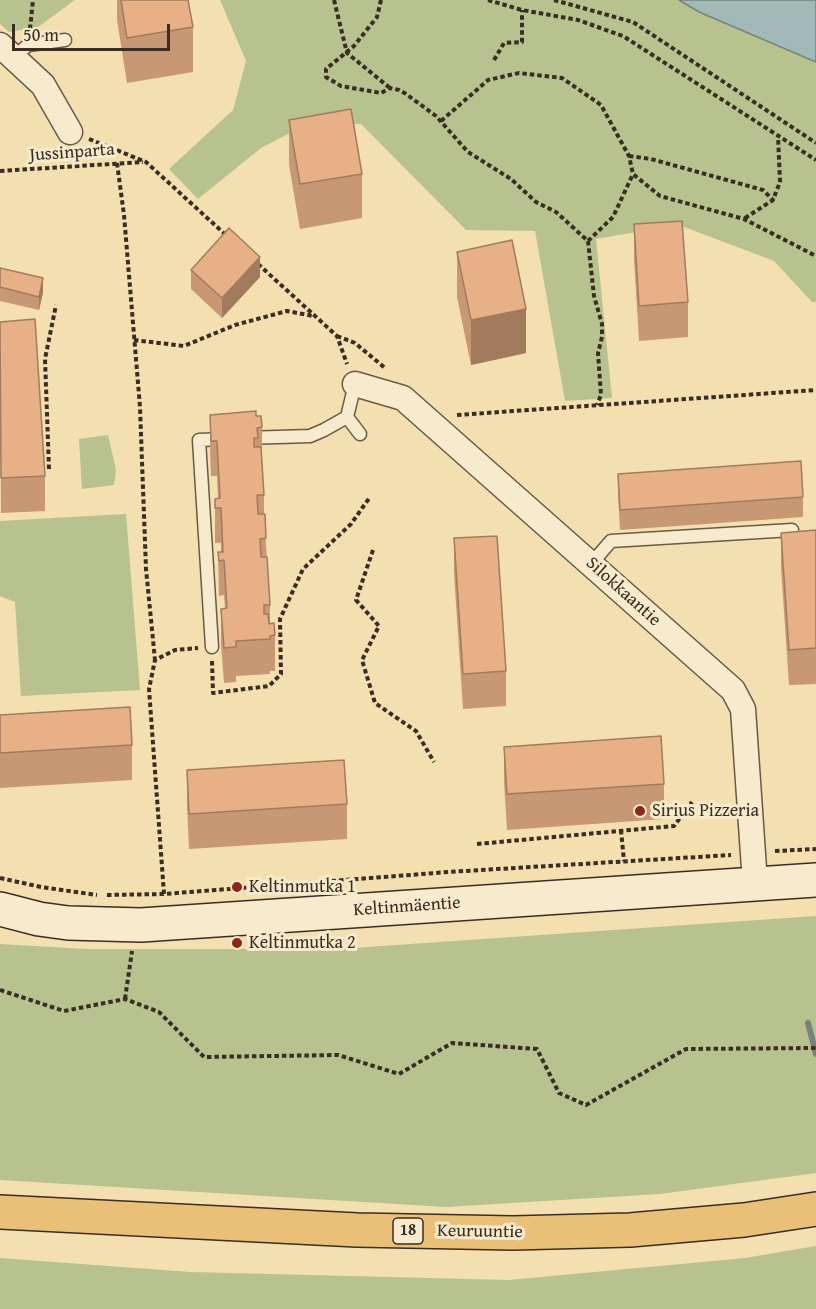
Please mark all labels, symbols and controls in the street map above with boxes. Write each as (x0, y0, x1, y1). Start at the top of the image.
scale bar (15, 12, 172, 50)
text: 50 m (23, 21, 59, 48)
street label: Jussinparta (29, 139, 115, 167)
street label: Silokkaantie (581, 553, 665, 631)
place label: Sirius Pizzeria (652, 800, 759, 822)
marker: Sirius Pizzeria (633, 804, 647, 818)
place label: Keltinmutka 1 (249, 876, 356, 898)
marker: Keltinmutka 1 (230, 880, 244, 894)
street label: Keltinmäentie (353, 892, 461, 922)
place label: Keltinmutka 2 (249, 932, 356, 954)
marker: Keltinmutka 2 (230, 936, 244, 950)
road number: 18 (393, 1218, 423, 1244)
street label: Keuruuntie (437, 1220, 523, 1244)

